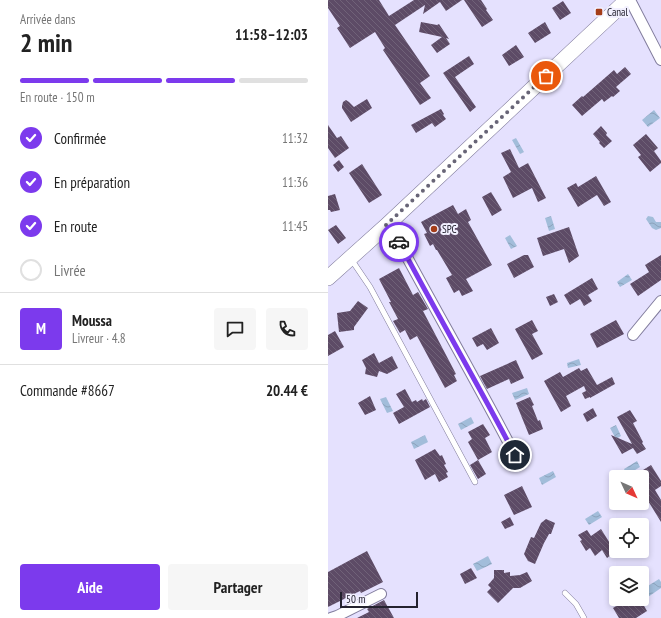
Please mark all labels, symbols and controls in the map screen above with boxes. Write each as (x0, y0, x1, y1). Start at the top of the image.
place label: Canal (607, 5, 629, 19)
marker: Canal (594, 7, 604, 17)
text: Arrivée dans (20, 11, 75, 28)
text: 11:58–12:03 (235, 25, 308, 44)
text: 2 min (20, 26, 73, 59)
pin (529, 59, 563, 93)
icon: bag (535, 65, 557, 87)
text: En route · 150 m (20, 89, 95, 106)
icon: check (20, 127, 42, 149)
text: Confirmée (54, 129, 106, 148)
text: 11:32 (282, 130, 308, 147)
icon: check (20, 171, 42, 193)
text: En préparation (54, 173, 130, 192)
text: 11:36 (282, 174, 308, 191)
icon: check (20, 215, 42, 237)
text: En route (54, 217, 98, 236)
text: 11:45 (282, 218, 308, 235)
courier (379, 222, 419, 262)
place label: SPC (442, 222, 457, 236)
marker: SPC (429, 224, 439, 234)
icon: car (388, 231, 410, 253)
text: Livrée (54, 261, 86, 280)
button: chat (214, 308, 256, 350)
button: phone (266, 308, 308, 350)
text: Moussa (72, 311, 112, 330)
text: M (36, 319, 46, 338)
text: Livreur · 4.8 (72, 330, 126, 347)
text: Commande #8667 (20, 381, 115, 400)
text: 20.44 € (266, 381, 308, 400)
pin (498, 438, 532, 472)
icon: home (504, 444, 526, 466)
north arrow (609, 470, 649, 510)
map controls (609, 470, 649, 606)
button: locate (609, 518, 649, 558)
button: Aide (20, 564, 160, 610)
button: Partager (168, 564, 308, 610)
button: layers (609, 566, 649, 606)
scale bar (340, 590, 418, 609)
text: 50 m (346, 592, 365, 606)

